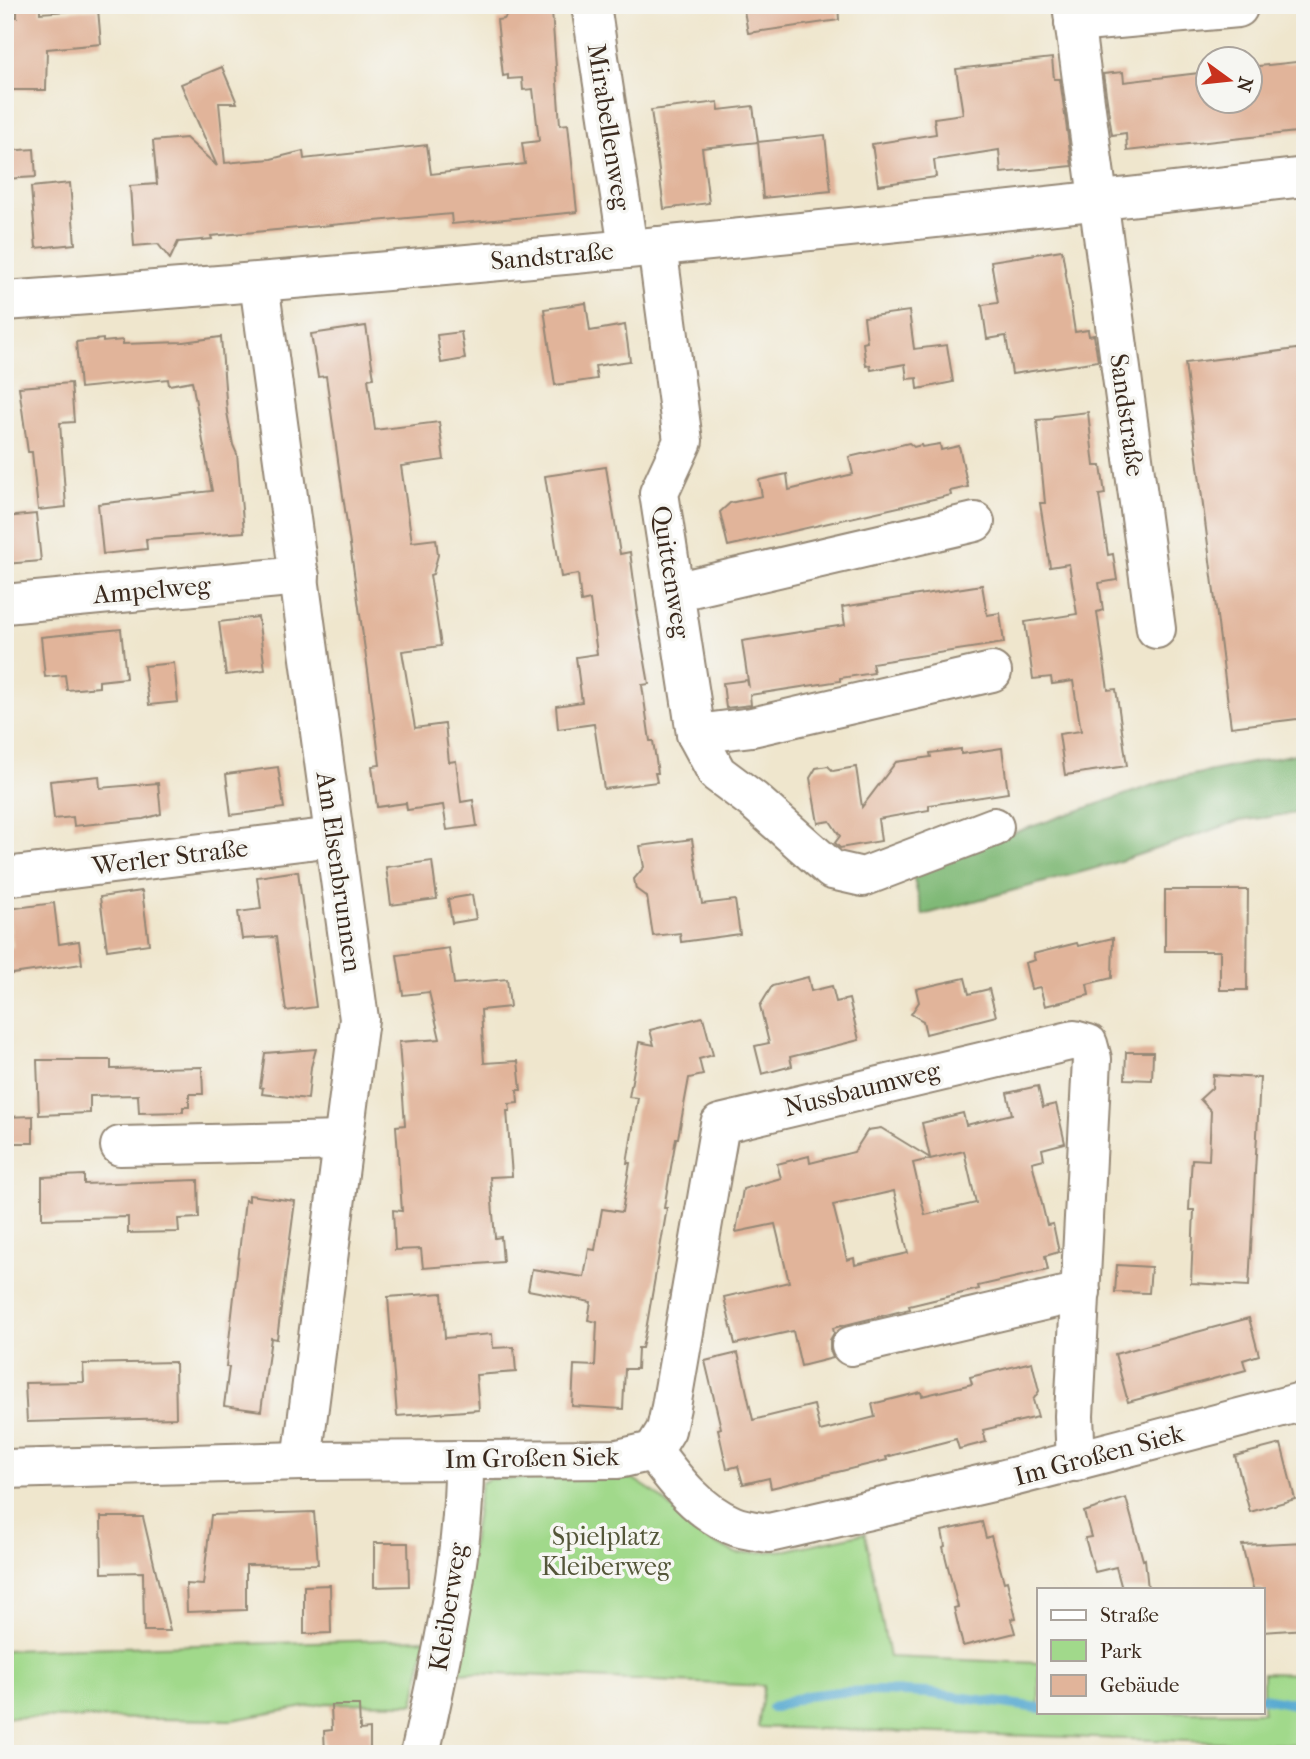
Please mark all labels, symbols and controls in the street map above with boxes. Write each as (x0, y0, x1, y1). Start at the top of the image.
street label: Mirabellenweg (581, 42, 638, 214)
north arrow (1194, 46, 1264, 116)
text: N (1232, 74, 1257, 95)
street label: Sandstraße (489, 235, 615, 277)
street label: Sandstraße (1103, 352, 1151, 479)
street label: Quittenweg (645, 503, 697, 642)
street label: Ampelweg (91, 569, 213, 611)
street label: Am Elsenbrunnen (309, 769, 368, 974)
street label: Werler Straße (89, 832, 250, 882)
street label: Nussbaumweg (781, 1054, 944, 1123)
street label: Im Großen Siek (1011, 1417, 1188, 1493)
street label: Im Großen Siek (445, 1441, 620, 1475)
park label: Spielplatz Kleiberweg (541, 1521, 672, 1582)
street label: Kleiberweg (423, 1540, 474, 1673)
legend (1037, 1588, 1264, 1714)
text: Straße (1100, 1603, 1159, 1627)
text: Park (1100, 1639, 1142, 1663)
text: Gebäude (1100, 1673, 1180, 1697)

